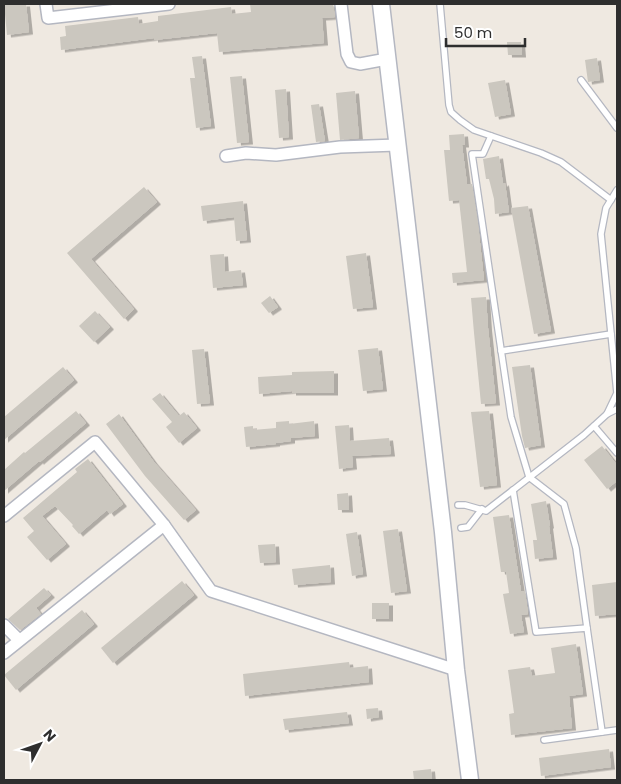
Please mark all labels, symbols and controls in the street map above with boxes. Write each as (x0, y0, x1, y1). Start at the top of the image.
scale bar (446, 15, 525, 47)
text: 50 m (454, 22, 492, 43)
north arrow (15, 719, 65, 769)
text: N (39, 725, 61, 746)

